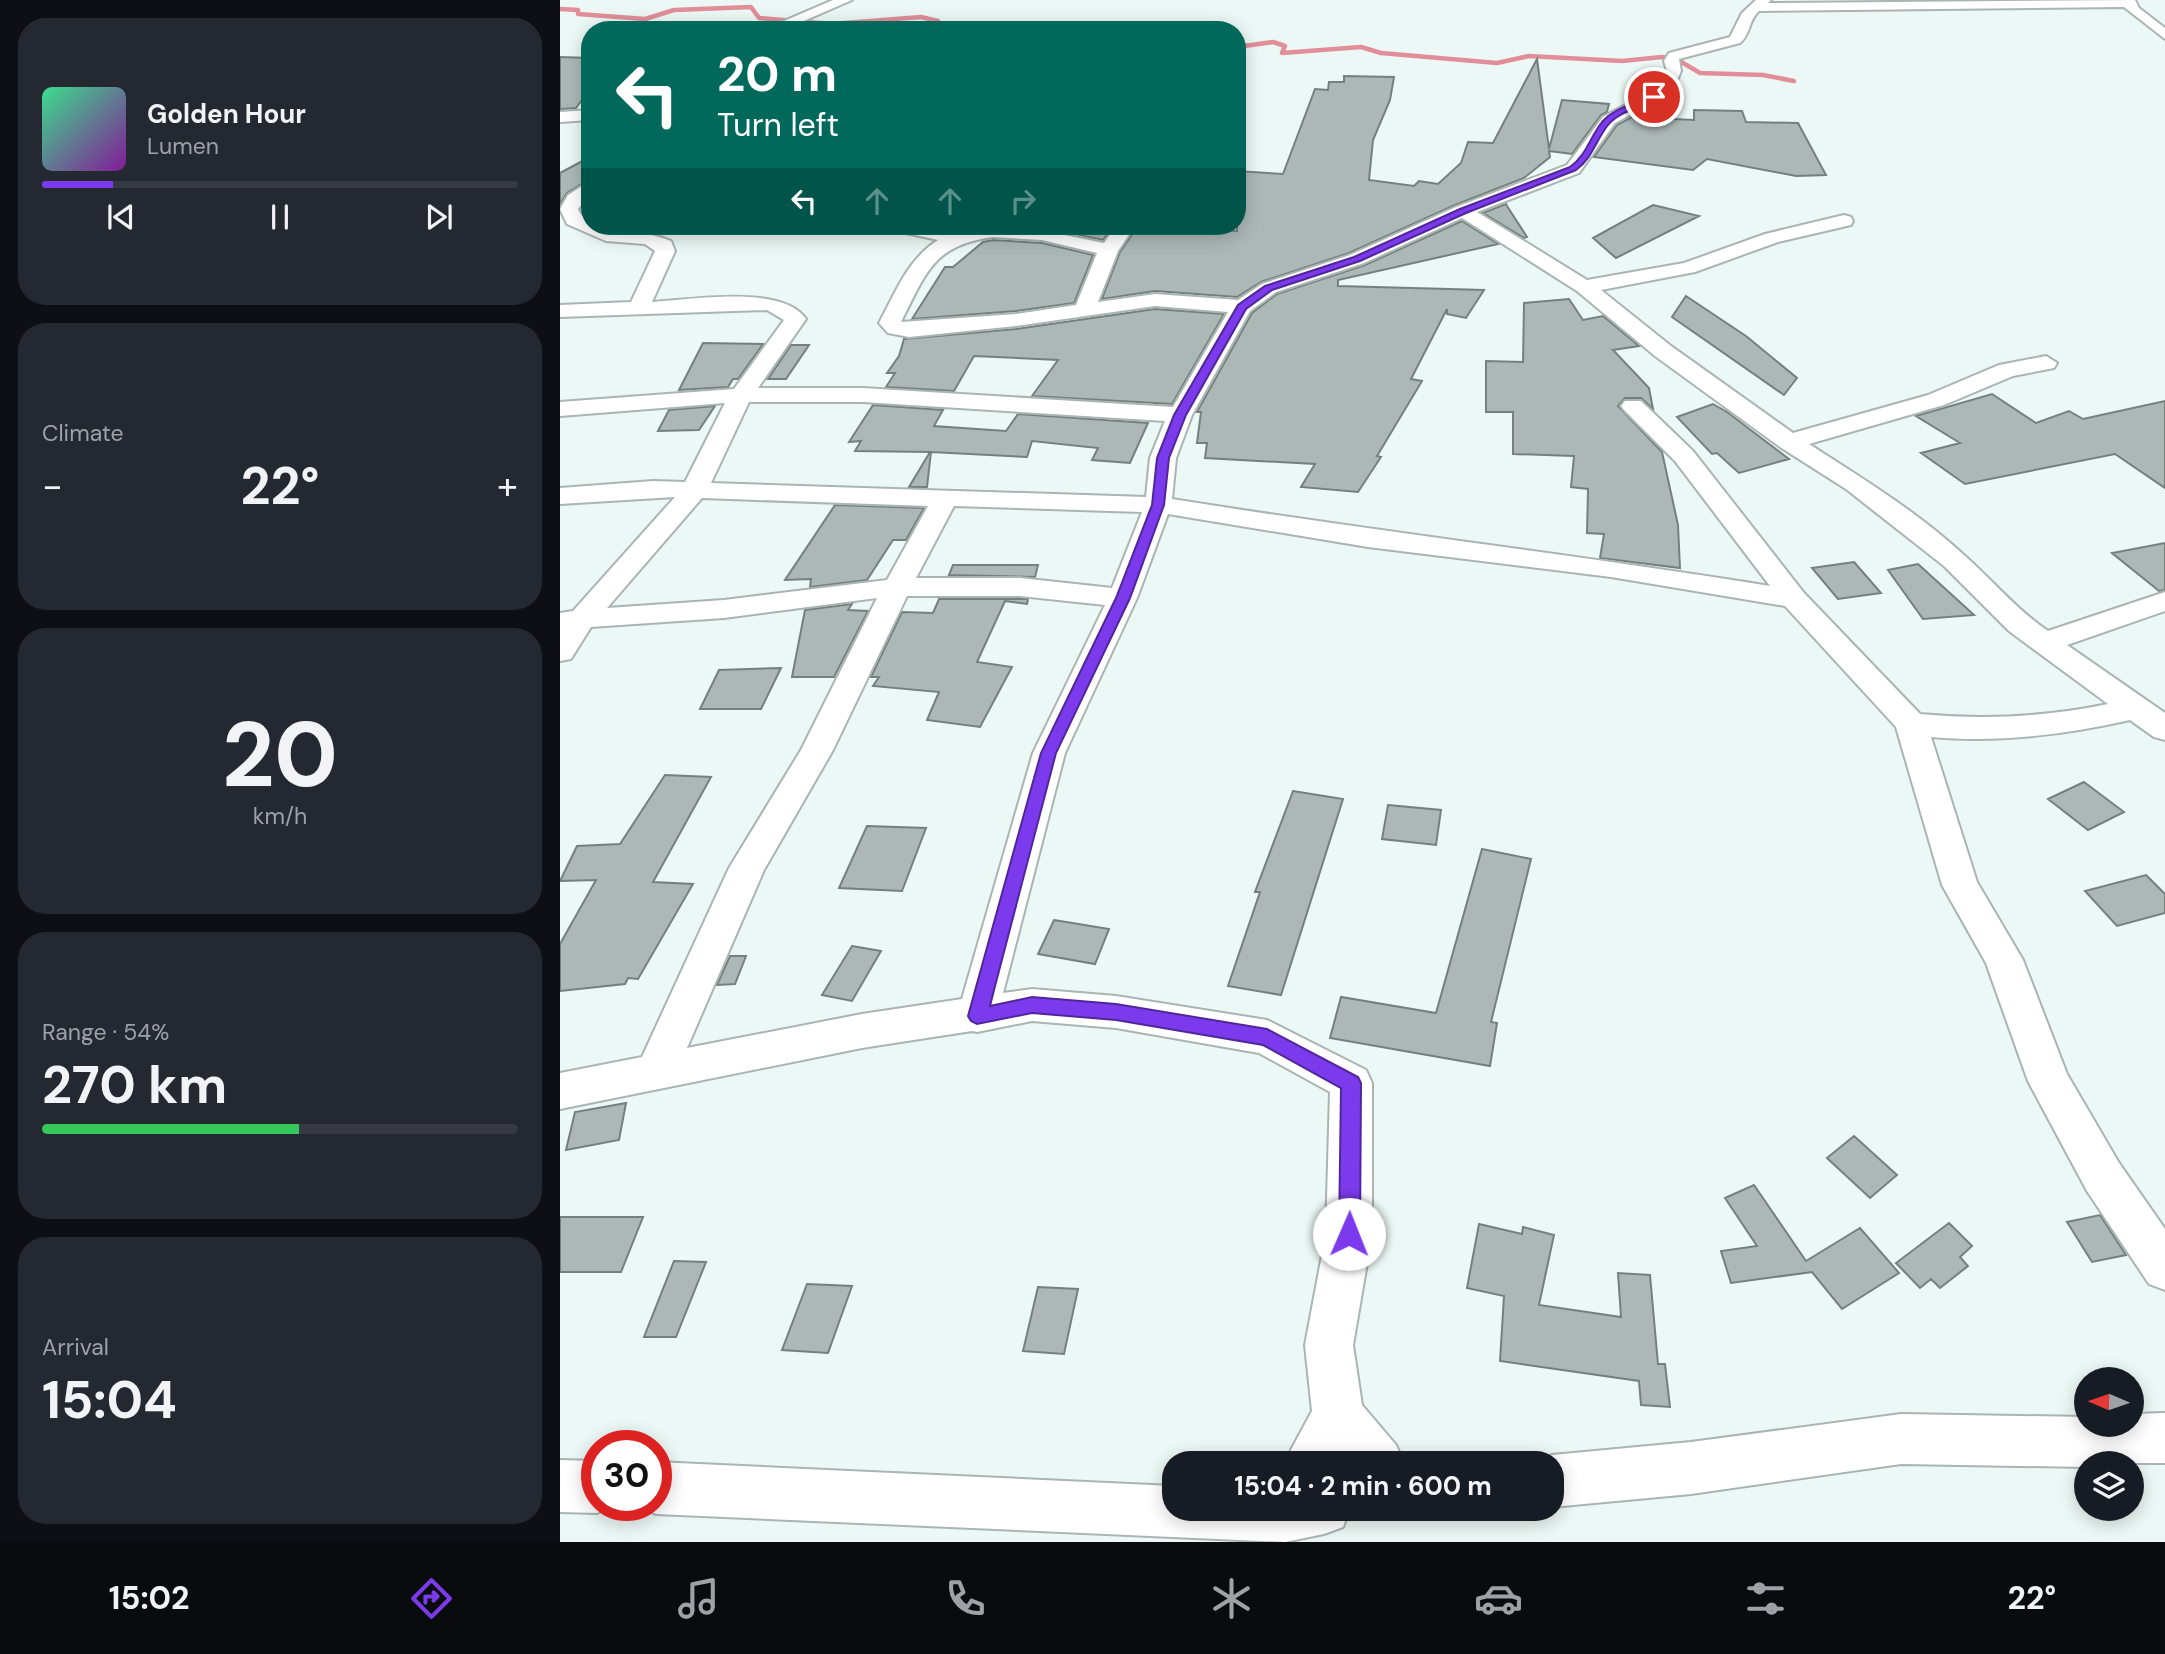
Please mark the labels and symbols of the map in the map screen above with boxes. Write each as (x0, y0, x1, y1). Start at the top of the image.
pin (1624, 67, 1684, 127)
position arrow (1312, 1197, 1386, 1271)
north arrow (2074, 1367, 2144, 1437)
speed limit sign: 30 (581, 1430, 672, 1521)

